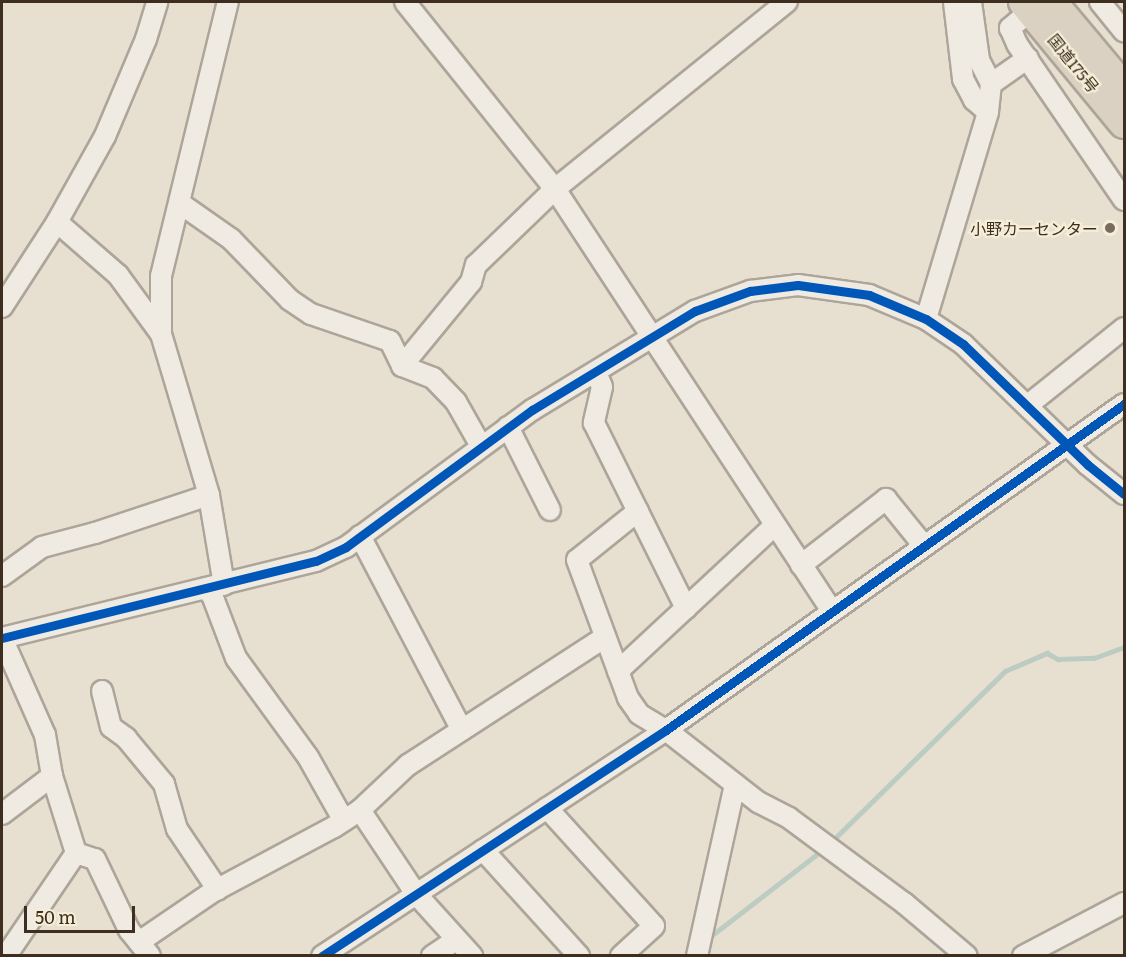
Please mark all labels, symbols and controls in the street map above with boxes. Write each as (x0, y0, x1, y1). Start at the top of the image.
street label: 国道175号 (1045, 30, 1103, 96)
place label: 小野カーセンター (970, 218, 1098, 238)
marker: 小野カーセンター (1103, 221, 1117, 235)
scale bar (27, 894, 138, 932)
text: 50 m (35, 903, 76, 930)

